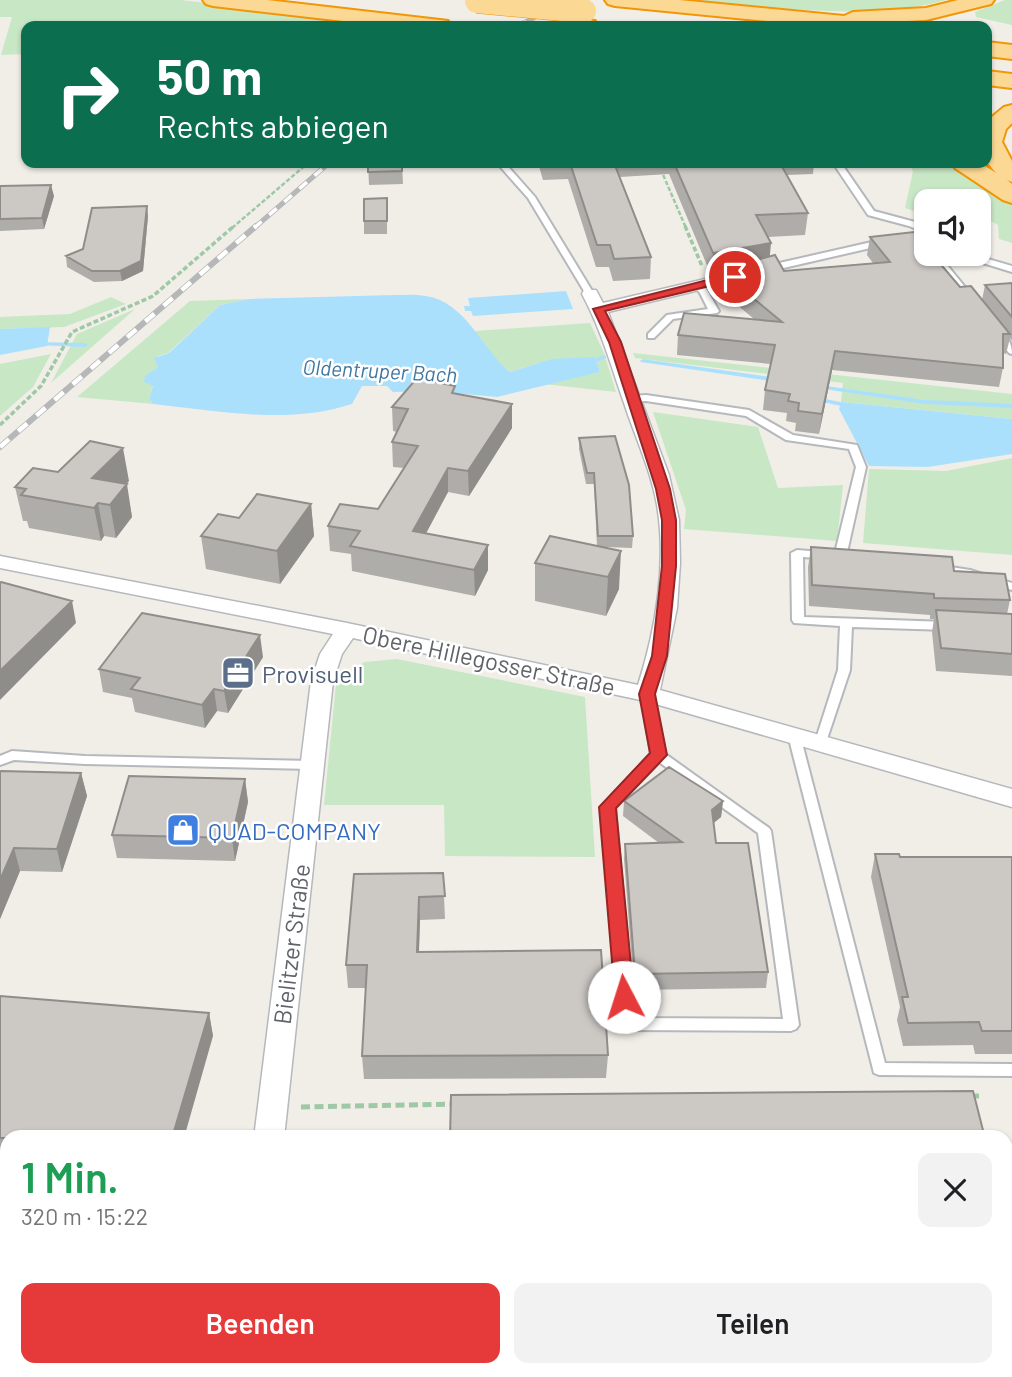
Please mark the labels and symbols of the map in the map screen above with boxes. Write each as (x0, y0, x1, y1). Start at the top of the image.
pin (705, 247, 765, 307)
water label: Oldentruper Bach (302, 353, 458, 387)
street label: Obere Hillegosser Straße (360, 619, 618, 701)
office icon: Provisuell (219, 654, 257, 692)
place label: Provisuell (262, 659, 363, 688)
shop icon: QUAD-COMPANY (164, 811, 202, 849)
place label: QUAD-COMPANY (208, 816, 381, 845)
street label: Bielitzer Straße (267, 862, 315, 1026)
position arrow (587, 960, 661, 1034)

